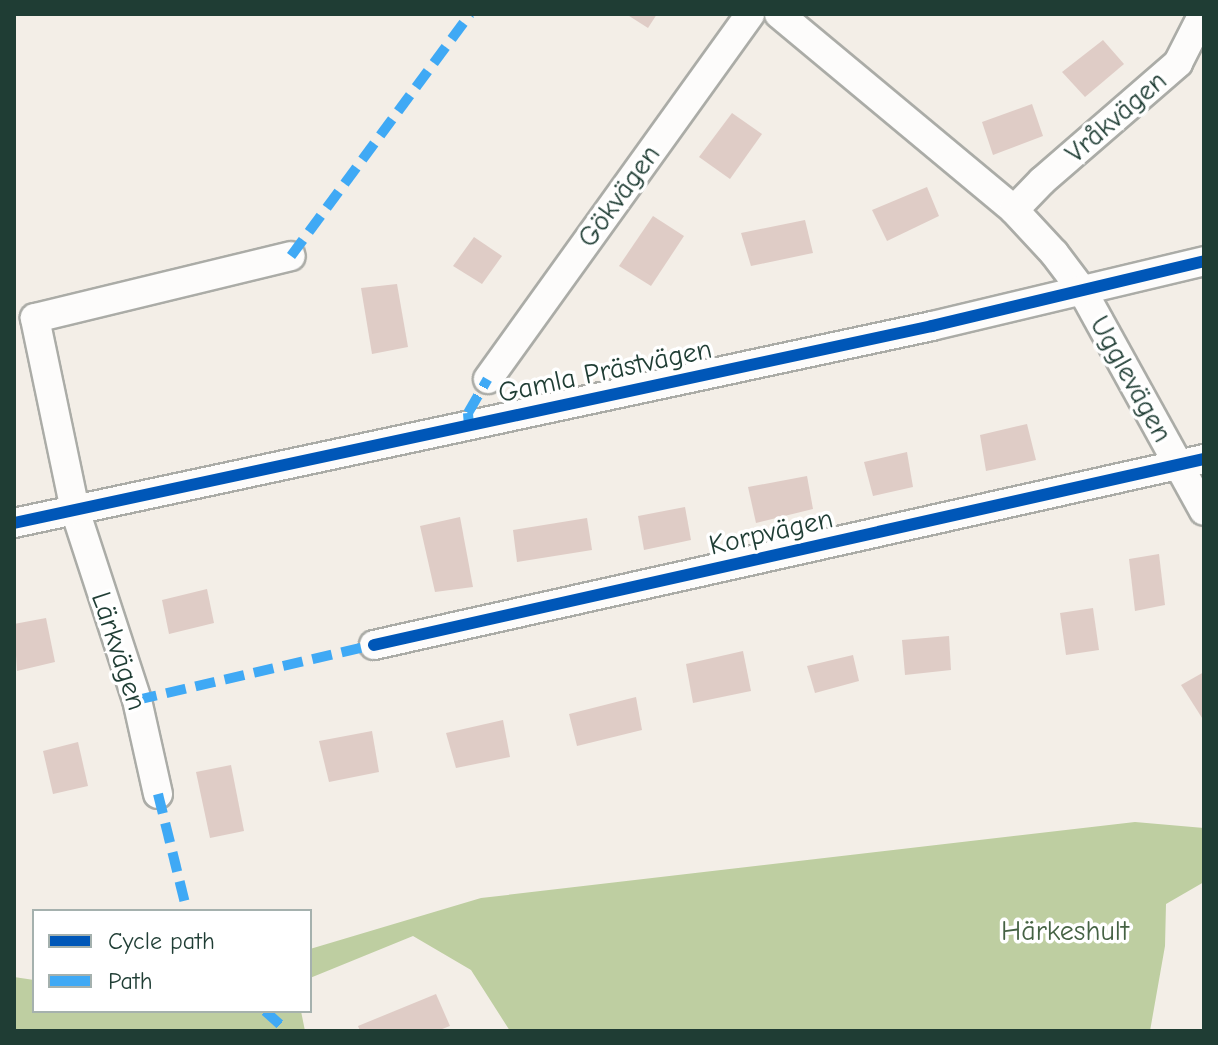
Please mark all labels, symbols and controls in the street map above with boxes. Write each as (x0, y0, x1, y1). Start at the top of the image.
street label: Vråkvägen (1058, 64, 1174, 170)
street label: Gökvägen (571, 138, 667, 254)
street label: Ugglevägen (1083, 310, 1179, 448)
street label: Gamla Prästvägen (495, 332, 715, 410)
street label: Korpvägen (706, 501, 836, 563)
street label: Lärkvägen (84, 588, 154, 714)
legend (32, 909, 312, 1013)
park label: Härkeshult (1001, 914, 1129, 948)
text: Cycle path (108, 927, 215, 955)
text: Path (108, 967, 153, 995)

